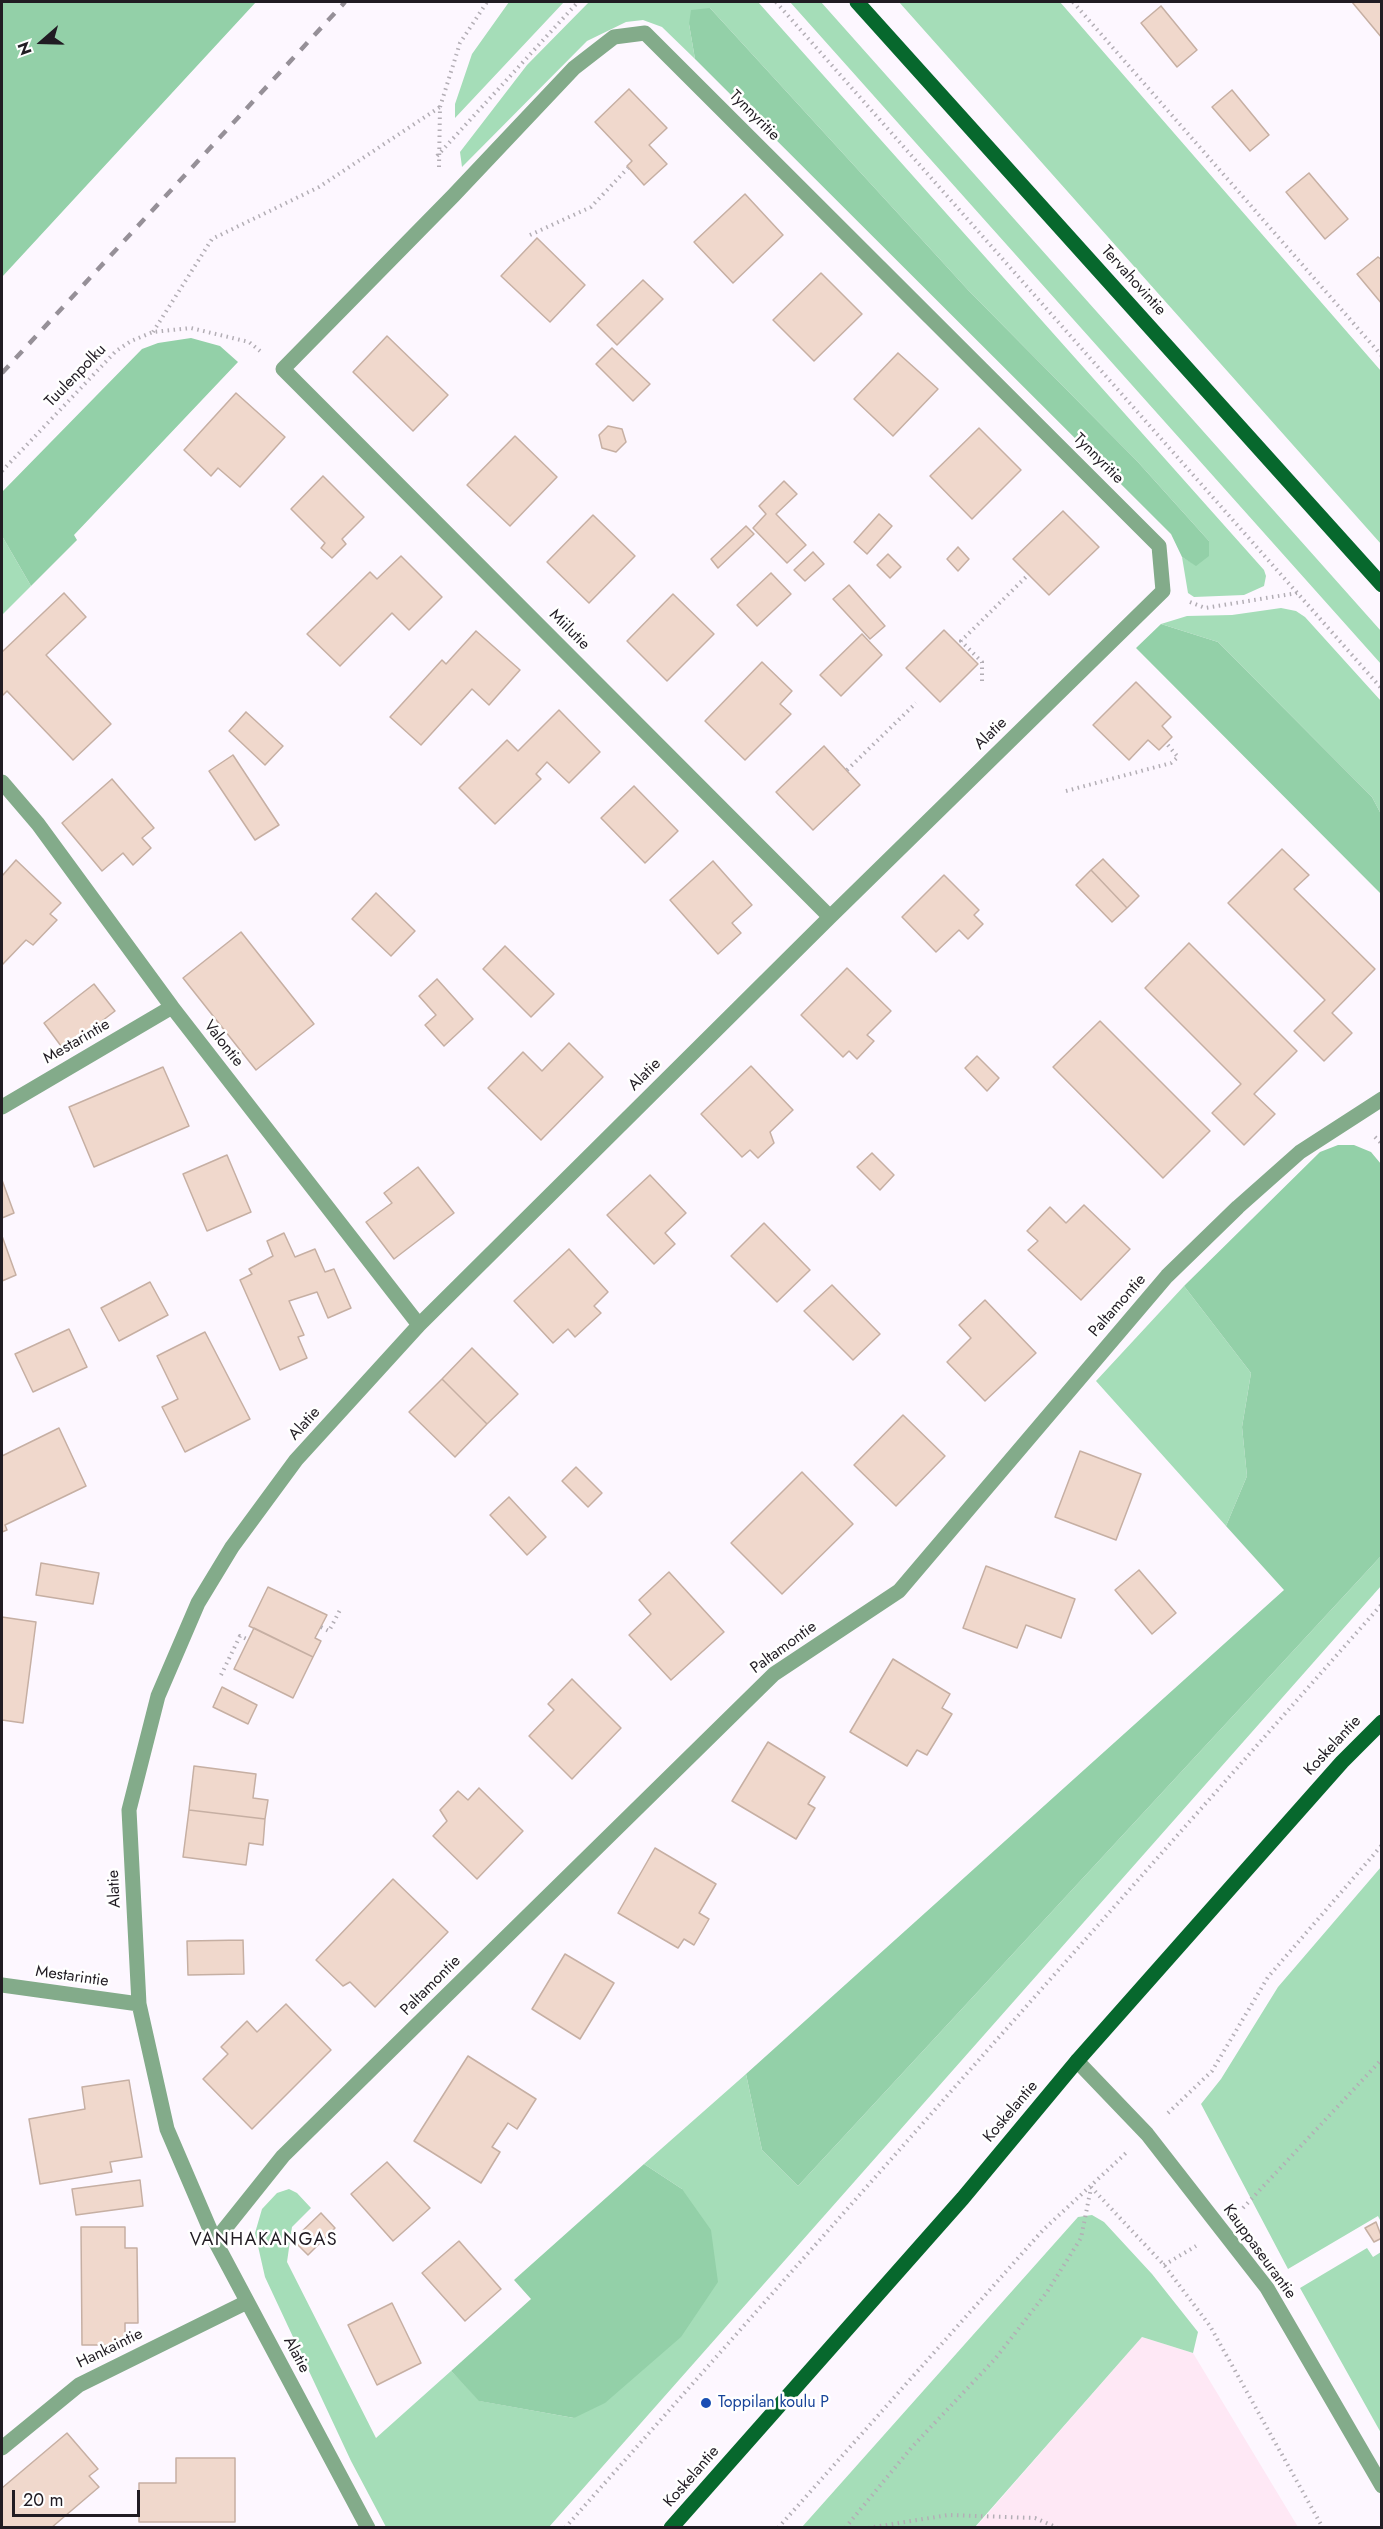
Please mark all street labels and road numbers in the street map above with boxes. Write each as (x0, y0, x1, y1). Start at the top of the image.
street label: Tynnyritie (725, 87, 783, 145)
street label: Tervahovintie (1097, 242, 1169, 320)
street label: Tuulenpolku (41, 341, 111, 411)
street label: Tynnyritie (1069, 430, 1127, 488)
street label: Miilutie (545, 606, 593, 654)
street label: Alatie (971, 714, 1011, 754)
street label: Mestarintie (40, 1015, 114, 1069)
street label: Valontie (199, 1017, 247, 1071)
street label: Alatie (625, 1055, 665, 1095)
street label: Paltamontie (1085, 1271, 1151, 1341)
street label: Alatie (285, 1403, 325, 1445)
street label: Paltamontie (747, 1618, 821, 1678)
street label: Koskelantie (1300, 1712, 1366, 1780)
street label: Alatie (104, 1869, 126, 1909)
street label: Paltamontie (397, 1952, 465, 2020)
street label: Mestarintie (34, 1962, 110, 1992)
street label: Koskelantie (980, 2077, 1042, 2147)
street label: Kauppaseurantie (1218, 2201, 1300, 2303)
street label: Hankaintie (74, 2325, 146, 2373)
street label: Alatie (279, 2334, 313, 2376)
street label: Koskelantie (660, 2442, 724, 2512)

